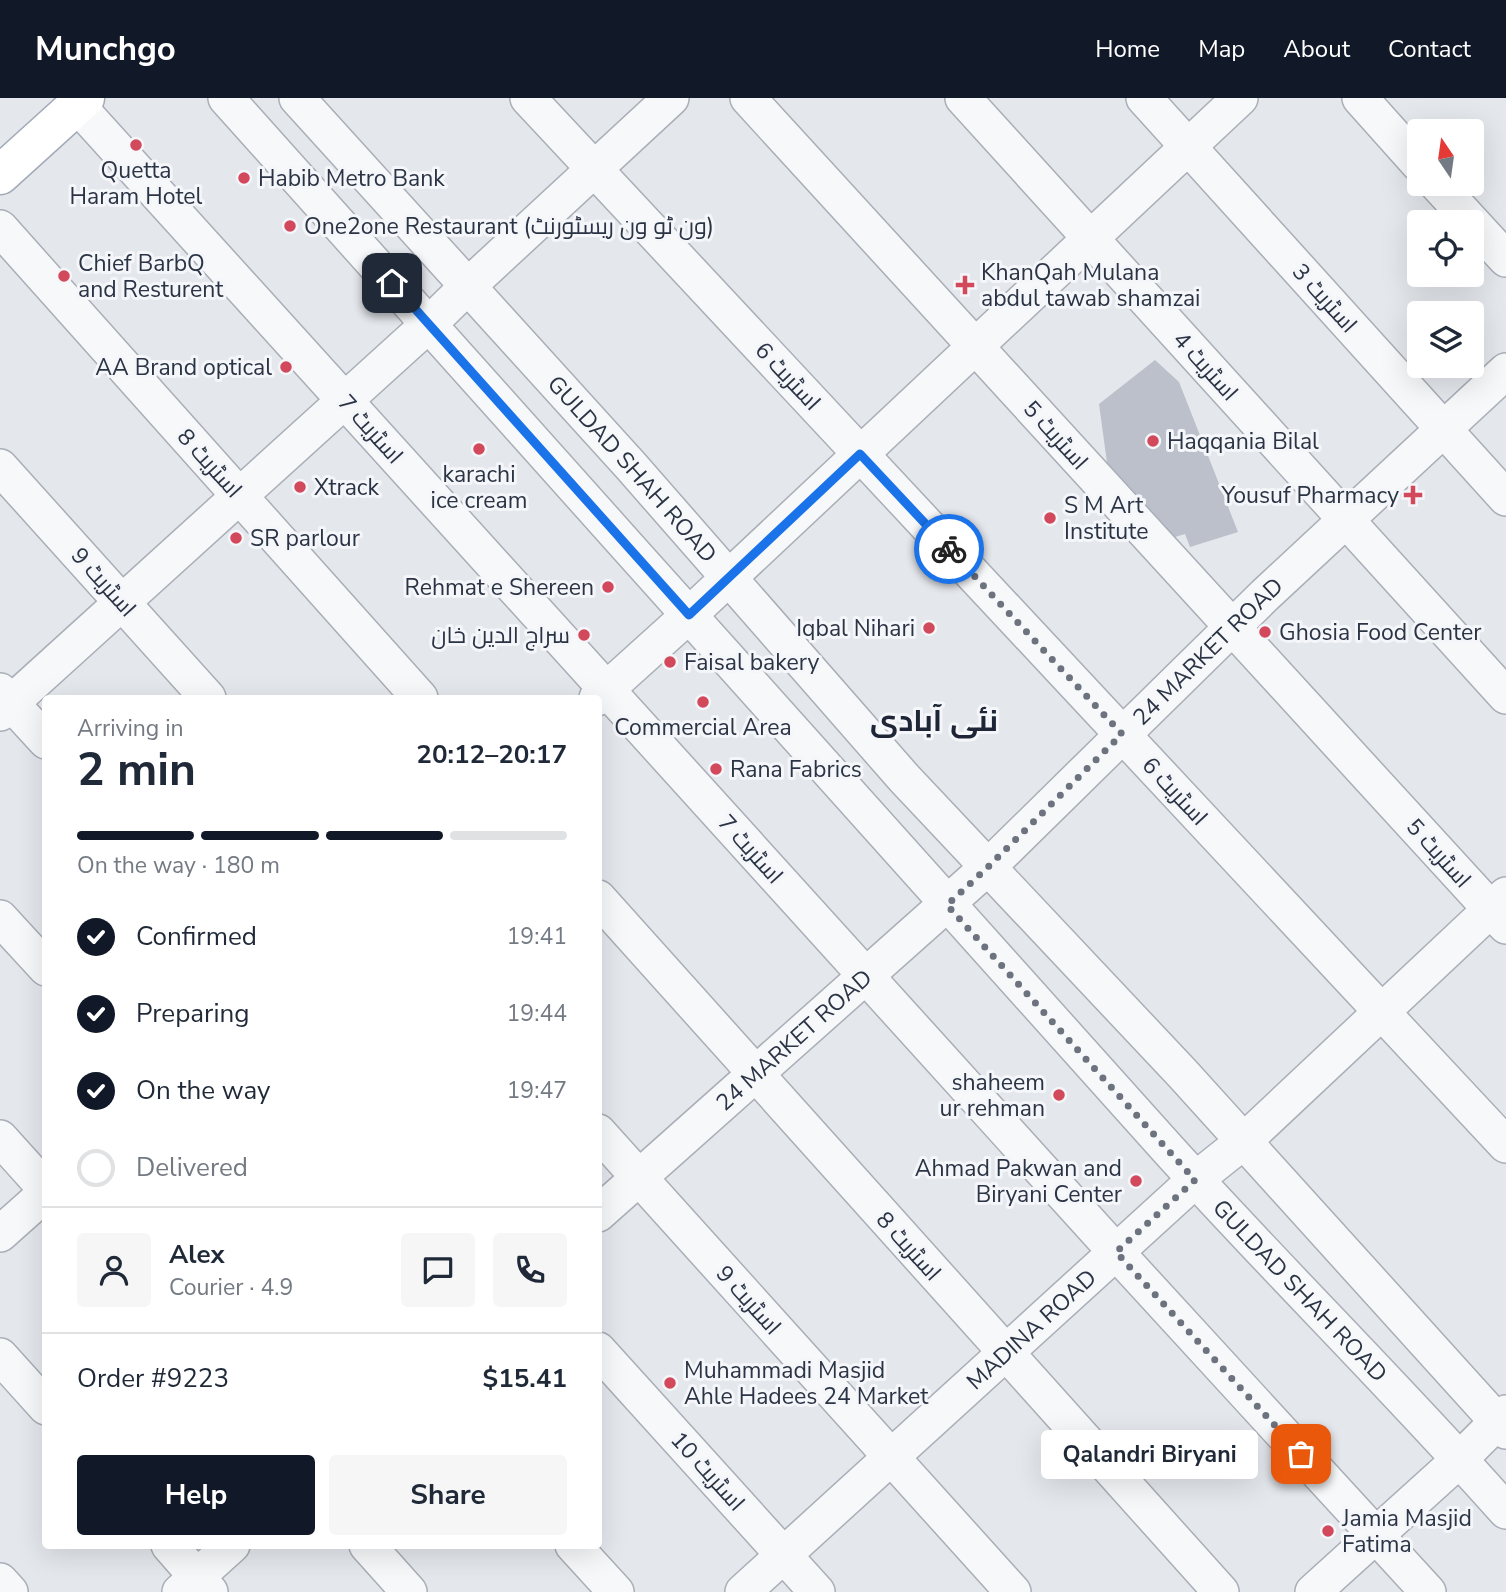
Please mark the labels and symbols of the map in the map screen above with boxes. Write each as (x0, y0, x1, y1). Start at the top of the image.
north arrow (1407, 119, 1484, 196)
marker: Quetta Haram Hotel (128, 137, 144, 153)
place label: Quetta Haram Hotel (70, 155, 203, 212)
place label: Habib Metro Bank (258, 163, 445, 194)
marker: Habib Metro Bank (236, 170, 252, 186)
place label: One2one Restaurant (ون ٹو ون ریسٹورنٹ) (304, 211, 714, 242)
marker: One2one Restaurant (ون ٹو ون ریسٹورنٹ) (282, 218, 298, 234)
place label: Chief BarbQ and Resturent (78, 248, 224, 305)
pin (362, 253, 422, 313)
place label: KhanQah Mulana abdul tawab shamzai (981, 257, 1200, 314)
street label: اسٹریٹ 3 (1285, 257, 1364, 340)
marker: Chief BarbQ and Resturent (56, 268, 72, 284)
marker: KhanQah Mulana abdul tawab shamzai (955, 275, 975, 295)
street label: اسٹریٹ 4 (1166, 325, 1245, 408)
street label: اسٹریٹ 6 (748, 335, 827, 417)
place label: AA Brand optical (95, 352, 272, 383)
marker: AA Brand optical (278, 359, 294, 375)
street label: GULDAD SHAH ROAD (540, 369, 724, 569)
street label: اسٹریٹ 7 (331, 388, 410, 471)
street label: اسٹریٹ 5 (1016, 394, 1095, 477)
street label: اسٹریٹ 8 (170, 422, 249, 505)
place label: Haqqania Bilal (1167, 426, 1319, 457)
marker: Haqqania Bilal (1145, 433, 1161, 449)
marker: karachi ice cream (471, 441, 487, 457)
place label: karachi ice cream (431, 459, 527, 516)
place label: Xtrack (314, 472, 379, 503)
marker: Xtrack (292, 479, 308, 495)
place label: Yousuf Pharmacy (1220, 480, 1399, 511)
marker: Yousuf Pharmacy (1405, 487, 1421, 503)
place label: S M Art Institute (1064, 490, 1148, 547)
marker: S M Art Institute (1042, 510, 1058, 526)
courier (914, 514, 984, 584)
place label: SR parlour (250, 523, 361, 554)
marker: SR parlour (228, 530, 244, 546)
street label: اسٹریٹ 9 (64, 541, 143, 624)
street label: 24 MARKET ROAD (1126, 571, 1290, 732)
place label: Rehmat e Shereen (405, 572, 594, 603)
marker: Rehmat e Shereen (600, 579, 616, 595)
place label: Iqbal Nihari (796, 613, 915, 644)
place label: Ghosia Food Center (1279, 617, 1482, 648)
place label: سراج الدین خان (431, 620, 570, 651)
marker: Iqbal Nihari (921, 620, 937, 636)
marker: Ghosia Food Center (1257, 624, 1273, 640)
marker: سراج الدین خان (576, 627, 592, 643)
place label: Faisal bakery (684, 647, 820, 678)
marker: Faisal bakery (662, 654, 678, 670)
marker: Commercial Area (695, 694, 711, 710)
district label: نئی آبادی (870, 701, 998, 742)
place label: Commercial Area (614, 712, 792, 743)
street label: اسٹریٹ 6 (1135, 750, 1214, 832)
place label: Rana Fabrics (730, 754, 862, 785)
marker: Rana Fabrics (708, 761, 724, 777)
street label: اسٹریٹ 7 (711, 808, 790, 891)
street label: اسٹریٹ 5 (1399, 812, 1478, 895)
street label: 24 MARKET ROAD (709, 962, 879, 1118)
place label: shaheem ur rehman (940, 1067, 1045, 1124)
marker: shaheem ur rehman (1051, 1087, 1067, 1103)
place label: Ahmad Pakwan and Biryani Center (915, 1153, 1123, 1210)
marker: Ahmad Pakwan and Biryani Center (1128, 1173, 1144, 1189)
street label: GULDAD SHAH ROAD (1206, 1193, 1394, 1389)
street label: اسٹریٹ 8 (869, 1205, 948, 1288)
street label: اسٹریٹ 9 (709, 1259, 788, 1342)
street label: MADINA ROAD (960, 1262, 1103, 1397)
place label: Muhammadi Masjid Ahle Hadees 24 Market (684, 1355, 929, 1412)
marker: Muhammadi Masjid Ahle Hadees 24 Market (662, 1375, 678, 1391)
pin (1271, 1424, 1331, 1484)
street label: اسٹریٹ 10 (664, 1425, 752, 1518)
callout: Qalandri Biryani (1042, 1430, 1259, 1478)
place label: Jamia Masjid Fatima (1341, 1503, 1472, 1560)
marker: Jamia Masjid Fatima (1320, 1523, 1336, 1539)

